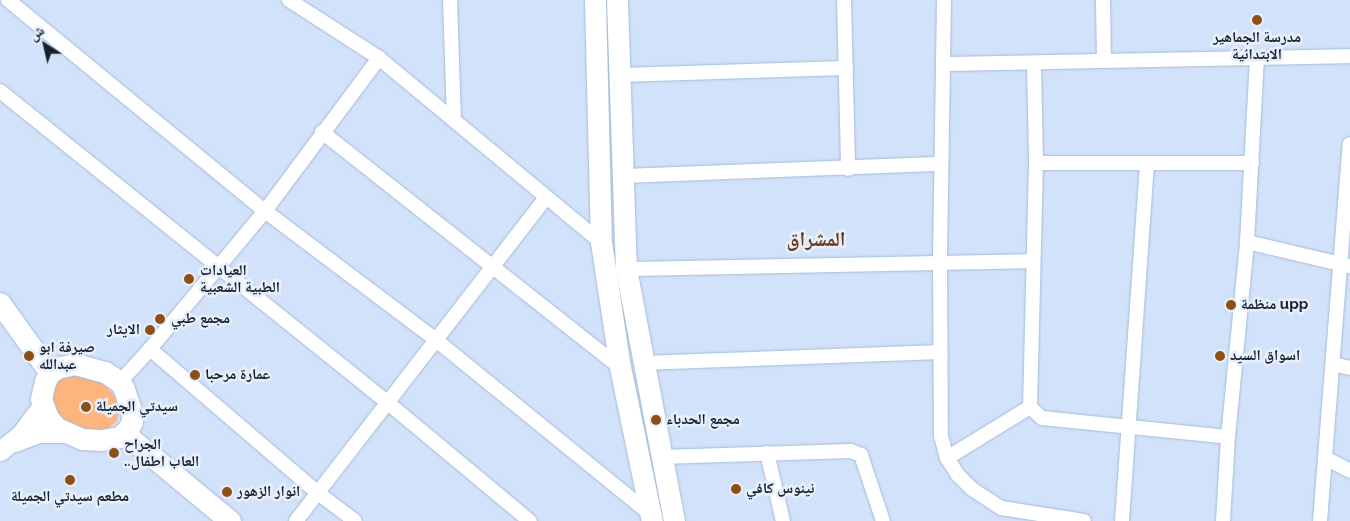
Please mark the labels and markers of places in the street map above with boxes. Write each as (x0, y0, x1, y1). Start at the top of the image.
marker: مدرسة الجماهير الابتدائية (1251, 14, 1263, 26)
place label: مدرسة الجماهير الابتدائية (1213, 28, 1301, 63)
place label: العيادات الطبية الشعبية (200, 261, 280, 296)
marker: العيادات الطبية الشعبية (182, 272, 196, 286)
place label: منظمة upp (1241, 296, 1308, 314)
marker: منظمة upp (1225, 299, 1237, 311)
place label: مجمع طبي (171, 310, 230, 328)
marker: مجمع طبي (153, 312, 167, 326)
place label: الايثار (107, 321, 140, 339)
marker: الايثار (144, 324, 156, 336)
place label: صيرفة ابو عبدالله (39, 338, 95, 373)
place label: اسواق السيد (1230, 347, 1300, 365)
marker: صيرفة ابو عبدالله (23, 350, 35, 362)
marker: اسواق السيد (1214, 350, 1226, 362)
place label: عمارة مرحبا (205, 366, 270, 384)
marker: عمارة مرحبا (189, 369, 201, 381)
place label: سيدتي الجميلة (96, 398, 178, 416)
marker: سيدتي الجميلة (80, 401, 92, 413)
place label: مجمع الحدباء (666, 411, 740, 429)
marker: مجمع الحدباء (650, 414, 662, 426)
place label: الجراح ..العاب اطفال (124, 435, 199, 470)
marker: الجراح ..العاب اطفال (108, 447, 120, 459)
marker: مطعم سيدتي الجميلة (64, 474, 76, 486)
place label: نينوس كافي (746, 480, 814, 498)
place label: انوار الزهور (237, 483, 300, 501)
marker: نينوس كافي (730, 483, 742, 495)
marker: انوار الزهور (221, 486, 233, 498)
place label: مطعم سيدتي الجميلة (11, 488, 129, 506)

